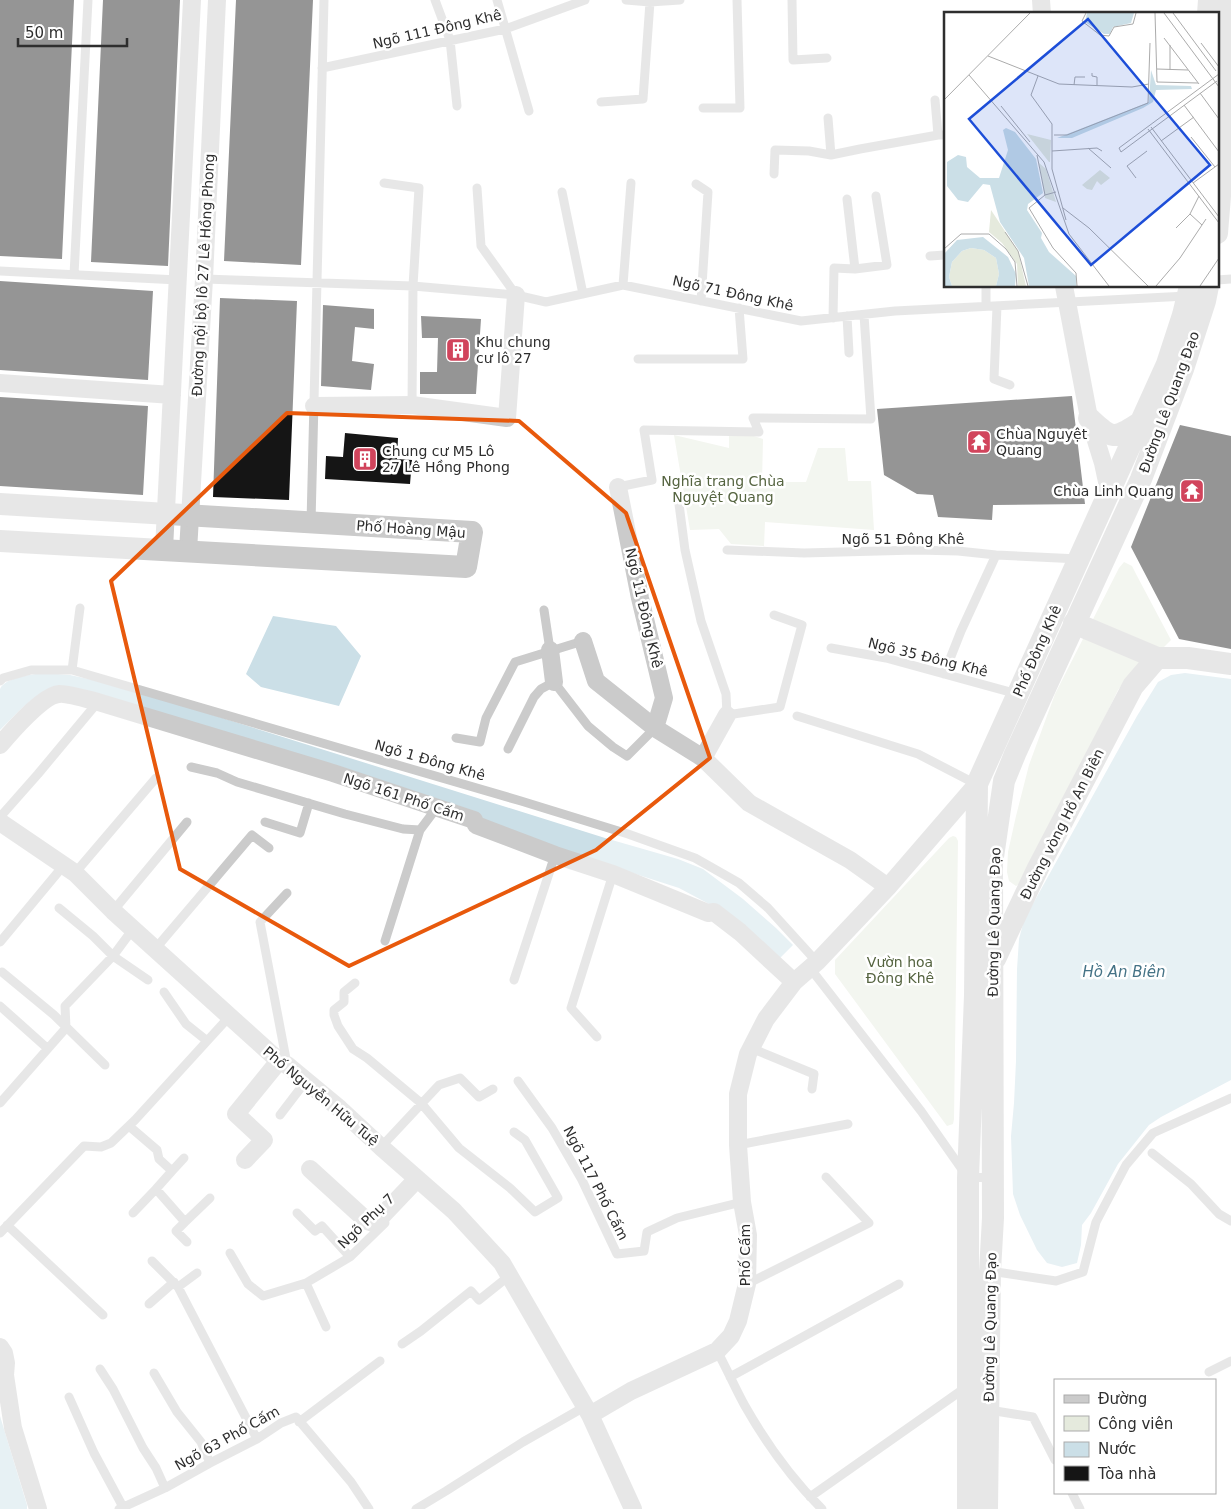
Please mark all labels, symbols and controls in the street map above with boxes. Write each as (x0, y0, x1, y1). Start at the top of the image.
street label: Ngõ 111 Đông Khê (371, 6, 503, 52)
inset map (944, 12, 1218, 288)
scale bar (18, 15, 126, 47)
text: 50 m (25, 24, 63, 42)
street label: Đường nội bộ lô 27 Lê Hồng Phong (189, 153, 217, 397)
street label: Ngõ 71 Đông Khê (671, 272, 795, 314)
street label: Đường Lê Quang Đạo (1136, 329, 1202, 475)
place label: Khu chung cư lô 27 (476, 334, 551, 366)
building icon: Khu chung cư lô 27 (445, 337, 471, 363)
place label: Chùa Nguyệt Quang (996, 426, 1088, 458)
temple icon: Chùa Nguyệt Quang (966, 429, 992, 455)
place label: Chung cư M5 Lô 27 Lê Hồng Phong (382, 443, 510, 475)
building icon: Chung cư M5 Lô 27 Lê Hồng Phong (352, 446, 378, 472)
park label: Nghĩa trang Chùa Nguyệt Quang (661, 473, 785, 505)
temple icon: Chùa Linh Quang (1179, 478, 1205, 504)
place label: Chùa Linh Quang (1053, 483, 1174, 499)
street label: Phố Hoàng Mậu (356, 517, 466, 541)
street label: Ngõ 51 Đông Khê (842, 531, 964, 547)
street label: Ngõ 11 Đông Khê (622, 546, 666, 670)
street label: Phố Đông Khê (1010, 603, 1064, 699)
street label: Ngõ 35 Đông Khê (866, 634, 990, 680)
street label: Ngõ 1 Đông Khê (373, 737, 487, 783)
street label: Đường vòng Hồ An Biên (1017, 746, 1107, 902)
street label: Ngõ 161 Phố Cấm (342, 770, 466, 824)
street label: Đường Lê Quang Đạo (985, 847, 1003, 997)
park label: Vườn hoa Đông Khê (866, 954, 934, 986)
water label: Hồ An Biên (1083, 963, 1165, 981)
street label: Phố Nguyễn Hữu Tuệ (260, 1043, 382, 1149)
street label: Ngõ 117 Phố Cấm (560, 1123, 632, 1243)
street label: Ngõ Phụ 7 (335, 1190, 397, 1252)
street label: Phố Cấm (737, 1224, 753, 1286)
street label: Đường Lê Quang Đạo (981, 1252, 999, 1402)
legend (1054, 1379, 1216, 1494)
text: Đường (1098, 1390, 1147, 1408)
street label: Ngõ 63 Phố Cấm (172, 1403, 282, 1473)
text: Công viên (1098, 1415, 1173, 1433)
text: Nước (1098, 1440, 1136, 1458)
text: Tòa nhà (1097, 1465, 1157, 1483)

